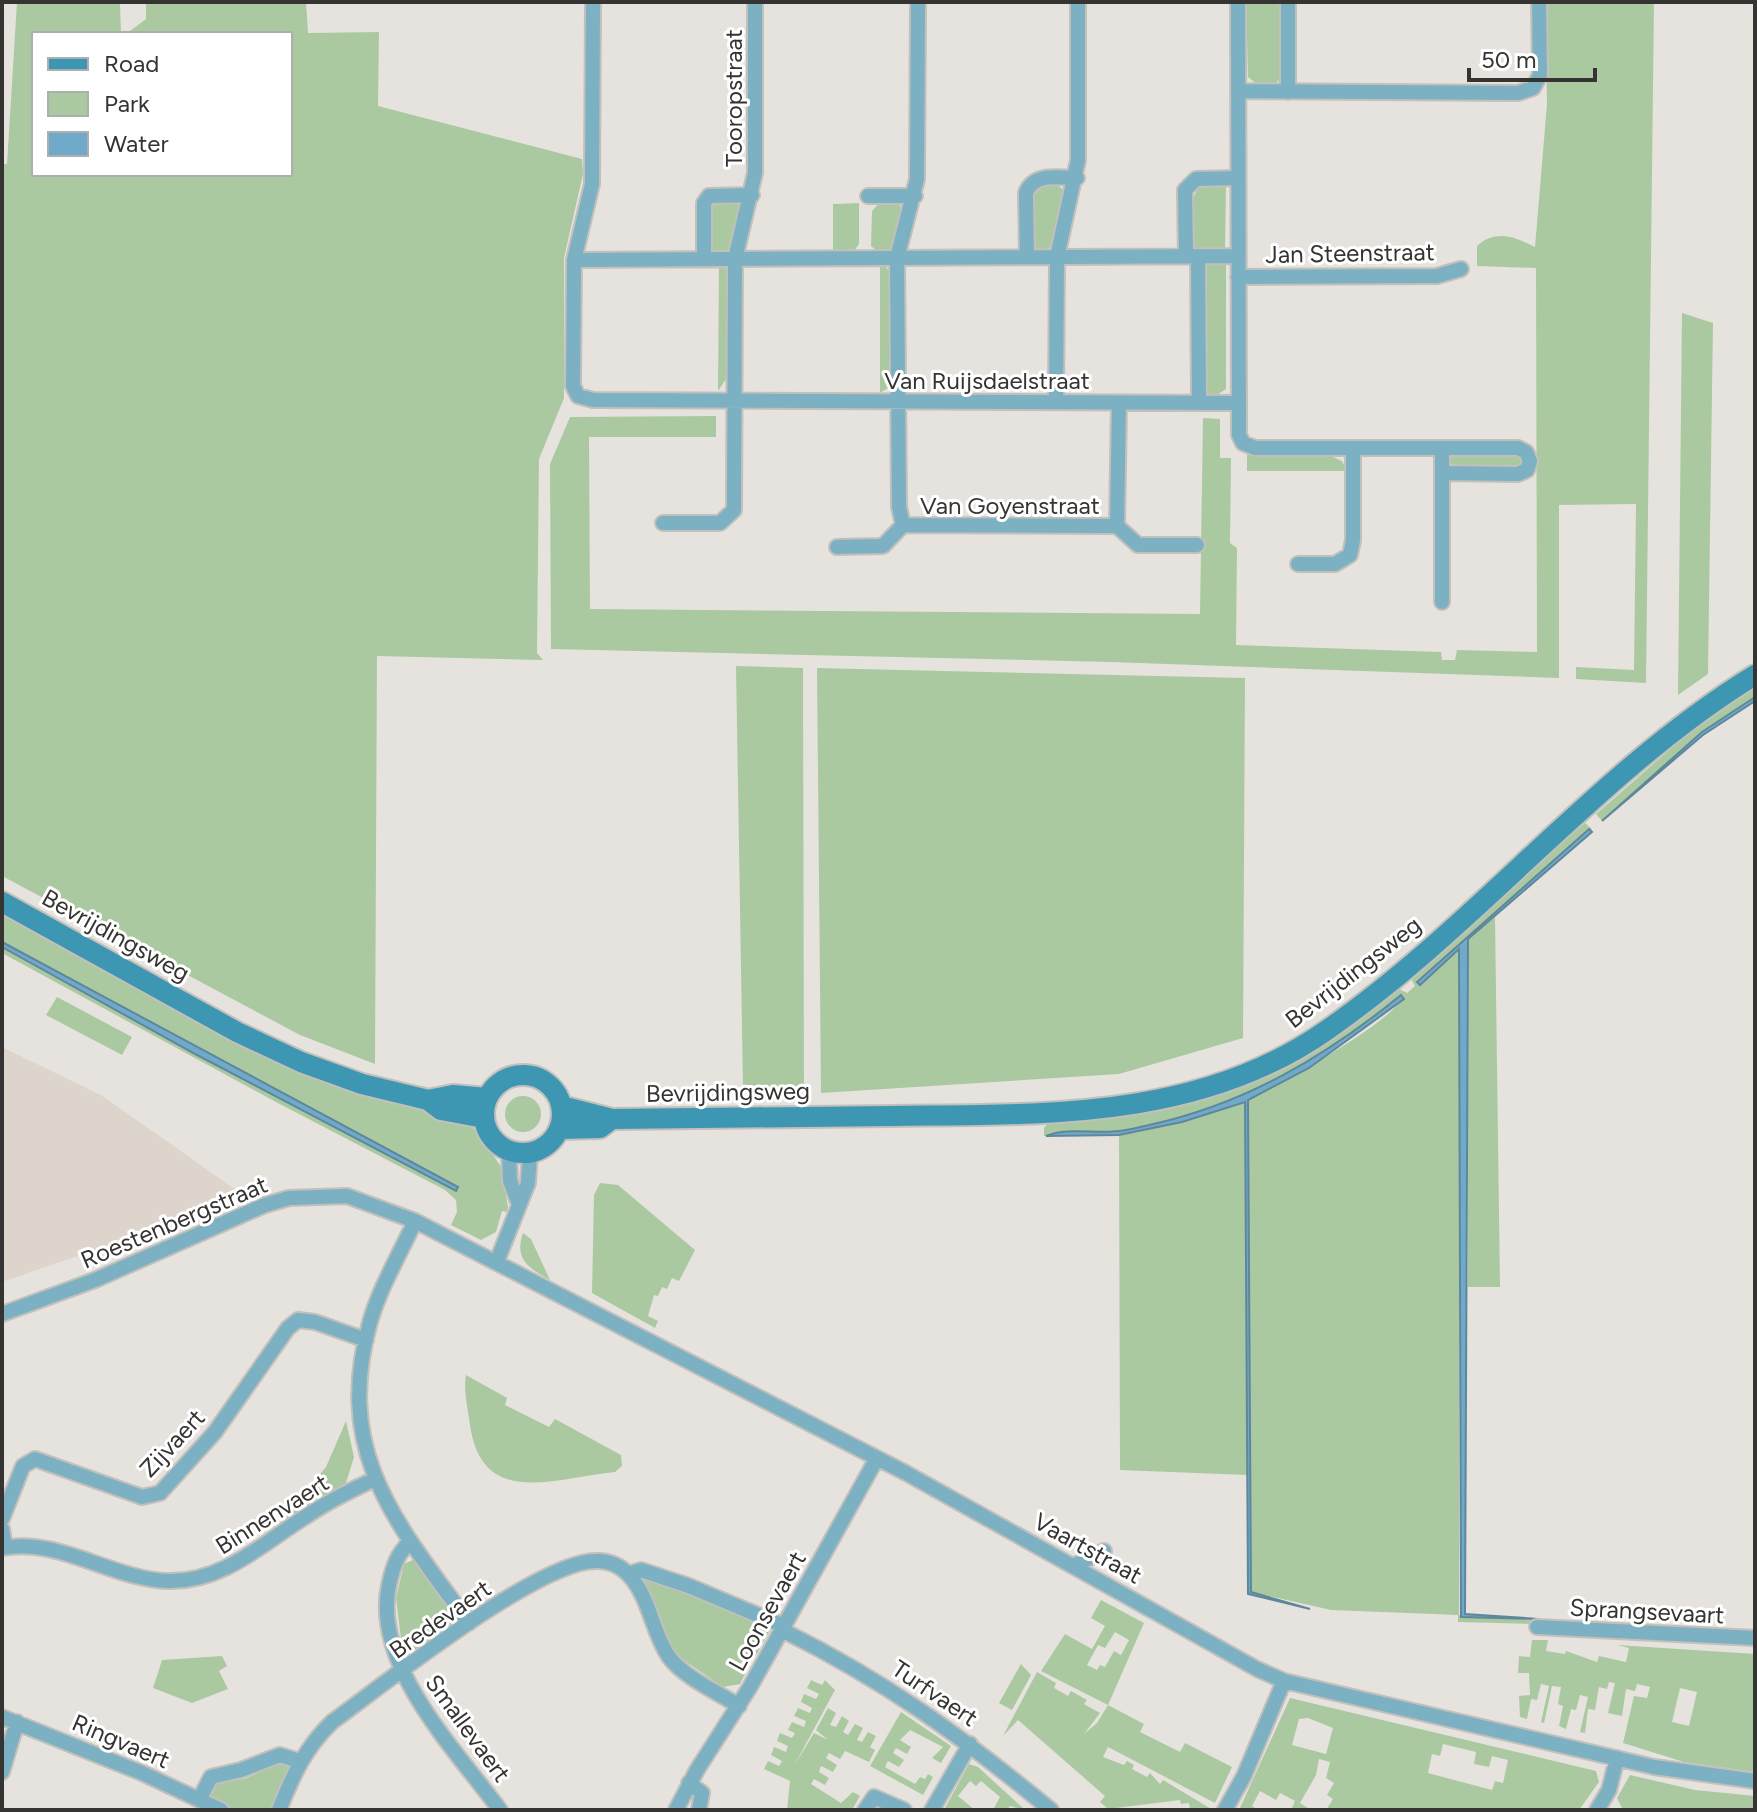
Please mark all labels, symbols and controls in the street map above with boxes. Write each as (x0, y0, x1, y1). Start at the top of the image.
street label: Tooropstraat (719, 29, 748, 167)
legend (32, 32, 292, 176)
scale bar (1469, 32, 1595, 82)
text: 50 m (1481, 45, 1537, 74)
text: Road (104, 49, 159, 78)
text: Park (104, 89, 150, 118)
text: Water (104, 129, 169, 158)
street label: Jan Steenstraat (1265, 237, 1435, 269)
street label: Van Ruijsdaelstraat (884, 366, 1090, 395)
street label: Van Goyenstraat (920, 491, 1100, 520)
street label: Bevrijdingsweg (37, 883, 195, 987)
street label: Bevrijdingsweg (1279, 910, 1427, 1034)
street label: Bevrijdingsweg (646, 1076, 810, 1108)
street label: Roestenbergstraat (76, 1170, 272, 1274)
street label: Zijvaert (133, 1403, 211, 1483)
street label: Binnenvaert (210, 1468, 334, 1560)
street label: Vaartstraat (1029, 1506, 1147, 1590)
street label: Loonsevaert (722, 1546, 812, 1676)
street label: Bredevaert (384, 1573, 496, 1665)
street label: Sprangsevaart (1569, 1592, 1725, 1630)
street label: Turfvaert (887, 1654, 983, 1732)
street label: Smallevaert (419, 1669, 517, 1787)
street label: Ringvaert (68, 1708, 174, 1774)

